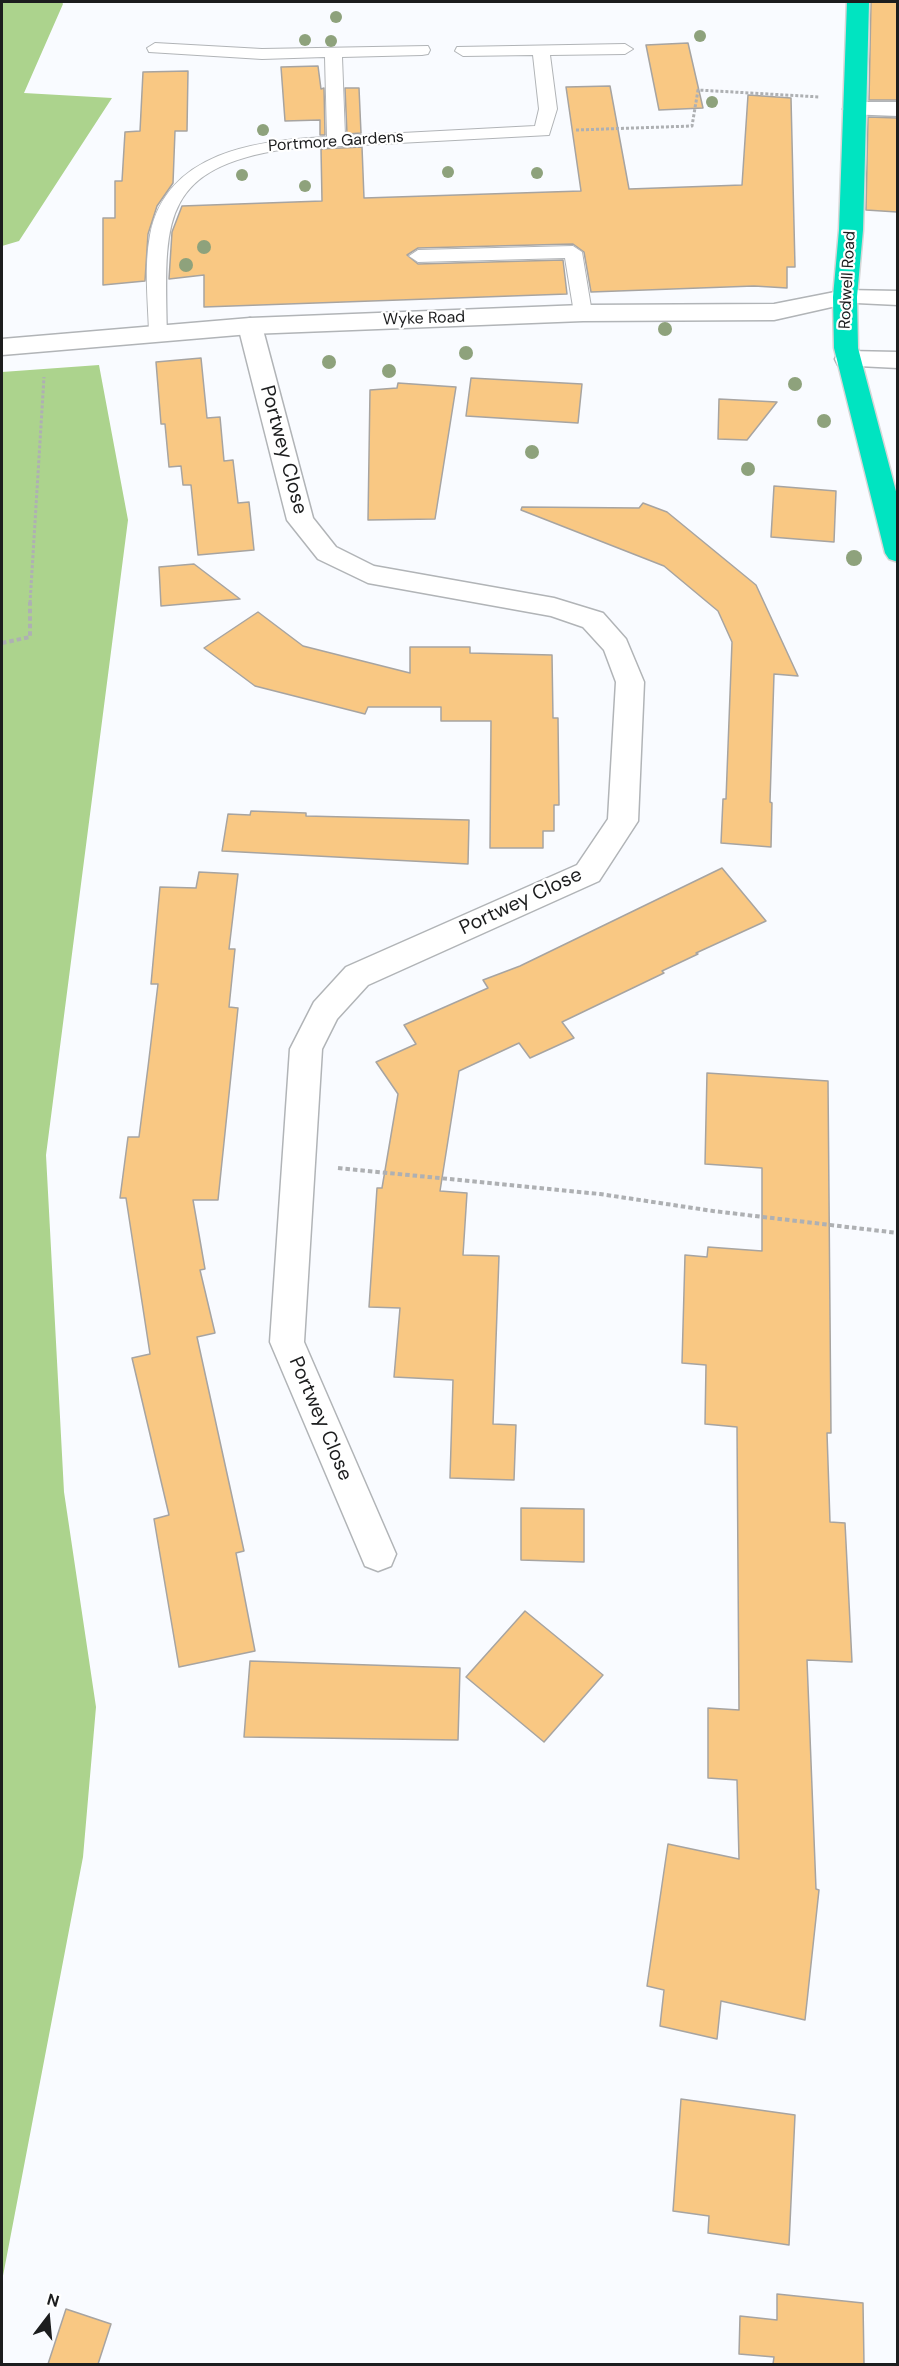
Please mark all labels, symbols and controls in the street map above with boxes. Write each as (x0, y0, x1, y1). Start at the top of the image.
street label: Portmore Gardens (268, 128, 404, 156)
street label: Rodwell Road (836, 230, 860, 330)
street label: Wyke Road (382, 308, 466, 330)
street label: Portwey Close (254, 383, 312, 517)
street label: Portwey Close (456, 863, 586, 941)
street label: Portwey Close (283, 1353, 357, 1485)
north arrow (18, 2288, 78, 2348)
text: N (45, 2289, 62, 2312)

